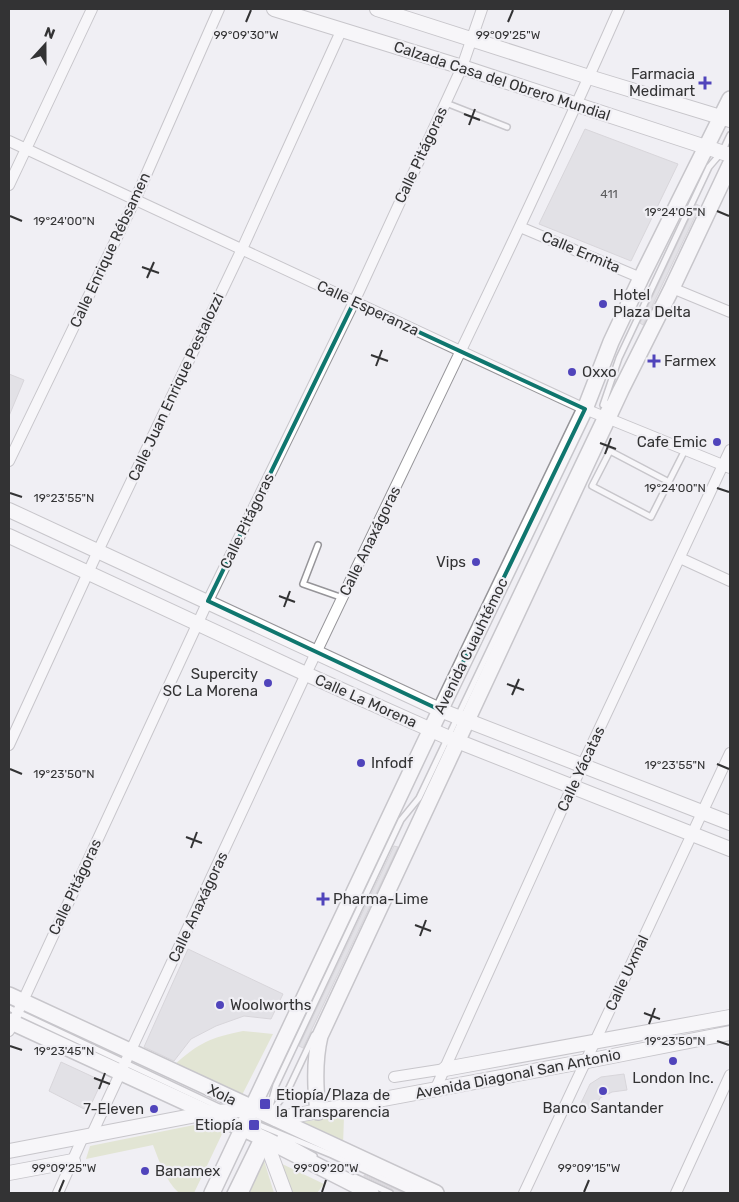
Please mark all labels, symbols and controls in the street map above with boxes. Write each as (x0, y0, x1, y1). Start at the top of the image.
north arrow (20, 20, 70, 70)
text: N (42, 24, 57, 43)
text: 99°09'30"W (213, 28, 279, 42)
text: 99°09'25"W (476, 28, 541, 42)
street label: Calzada Casa del Obrero Mundial (391, 37, 613, 125)
place label: Farmacia Medimart (629, 65, 695, 100)
marker: Farmacia Medimart (699, 77, 711, 89)
street label: Calle Pitágoras (391, 104, 451, 206)
street label: Calle Enrique Rébsamen (66, 170, 154, 330)
house number: 411 (600, 187, 618, 201)
text: 19°24'05"N (644, 205, 706, 219)
text: 19°24'00"N (33, 214, 95, 228)
street label: Calle Ermita (539, 227, 623, 277)
street label: Calle Esperanza (314, 276, 422, 340)
place label: Hotel Plaza Delta (613, 286, 691, 321)
street label: Calle Juan Enrique Pestalozzi (124, 290, 228, 484)
marker: Hotel Plaza Delta (597, 298, 609, 310)
place label: Farmex (664, 352, 716, 370)
marker: Farmex (648, 355, 660, 367)
place label: Oxxo (582, 363, 617, 381)
marker: Oxxo (566, 366, 578, 378)
place label: Cafe Emic (637, 433, 707, 451)
marker: Cafe Emic (711, 436, 723, 448)
street label: Calle Pitágoras (216, 470, 278, 572)
text: 19°24'00"N (644, 481, 706, 495)
street label: Calle Anaxágoras (336, 483, 405, 599)
text: 19°23'55"N (34, 491, 94, 505)
place label: Vips (436, 553, 466, 571)
marker: Vips (470, 556, 482, 568)
street label: Avenida Cuauhtémoc (430, 575, 512, 717)
place label: Supercity SC La Morena (163, 665, 258, 700)
street label: Calle La Morena (312, 670, 420, 732)
marker: Supercity SC La Morena (262, 677, 274, 689)
street label: Calle Yácatas (553, 723, 609, 814)
place label: Infodf (371, 754, 413, 772)
marker: Infodf (355, 757, 367, 769)
text: 19°23'55"N (645, 758, 705, 772)
text: 19°23'50"N (33, 767, 95, 781)
street label: Calle Pitágoras (45, 836, 105, 938)
street label: Calle Anaxágoras (164, 849, 232, 965)
place label: Pharma-Lime (333, 890, 428, 908)
marker: Pharma-Lime (317, 893, 329, 905)
street label: Calle Uxmal (602, 932, 652, 1014)
place label: Woolworths (230, 996, 312, 1014)
marker: Woolworths (214, 999, 226, 1011)
text: 19°23'50"N (644, 1034, 706, 1048)
text: 19°23'45"N (34, 1044, 94, 1058)
street label: Avenida Diagonal San Antonio (414, 1045, 622, 1103)
marker: London Inc. (667, 1055, 679, 1067)
place label: London Inc. (632, 1069, 714, 1087)
street label: Xola (205, 1080, 239, 1110)
marker: Banco Santander (597, 1085, 609, 1097)
place label: Etiopía/Plaza de la Transparencia (276, 1086, 390, 1121)
marker: Etiopía/Plaza de la Transparencia (258, 1097, 272, 1111)
place label: Banco Santander (543, 1099, 664, 1117)
place label: 7-Eleven (83, 1100, 144, 1118)
marker: 7-Eleven (148, 1103, 160, 1115)
place label: Etiopía (195, 1116, 243, 1134)
marker: Etiopía (247, 1118, 261, 1132)
text: 99°09'25"W (32, 1161, 97, 1175)
text: 99°09'20"W (293, 1161, 359, 1175)
text: 99°09'15"W (558, 1161, 621, 1175)
place label: Banamex (155, 1162, 220, 1180)
marker: Banamex (139, 1165, 151, 1177)

